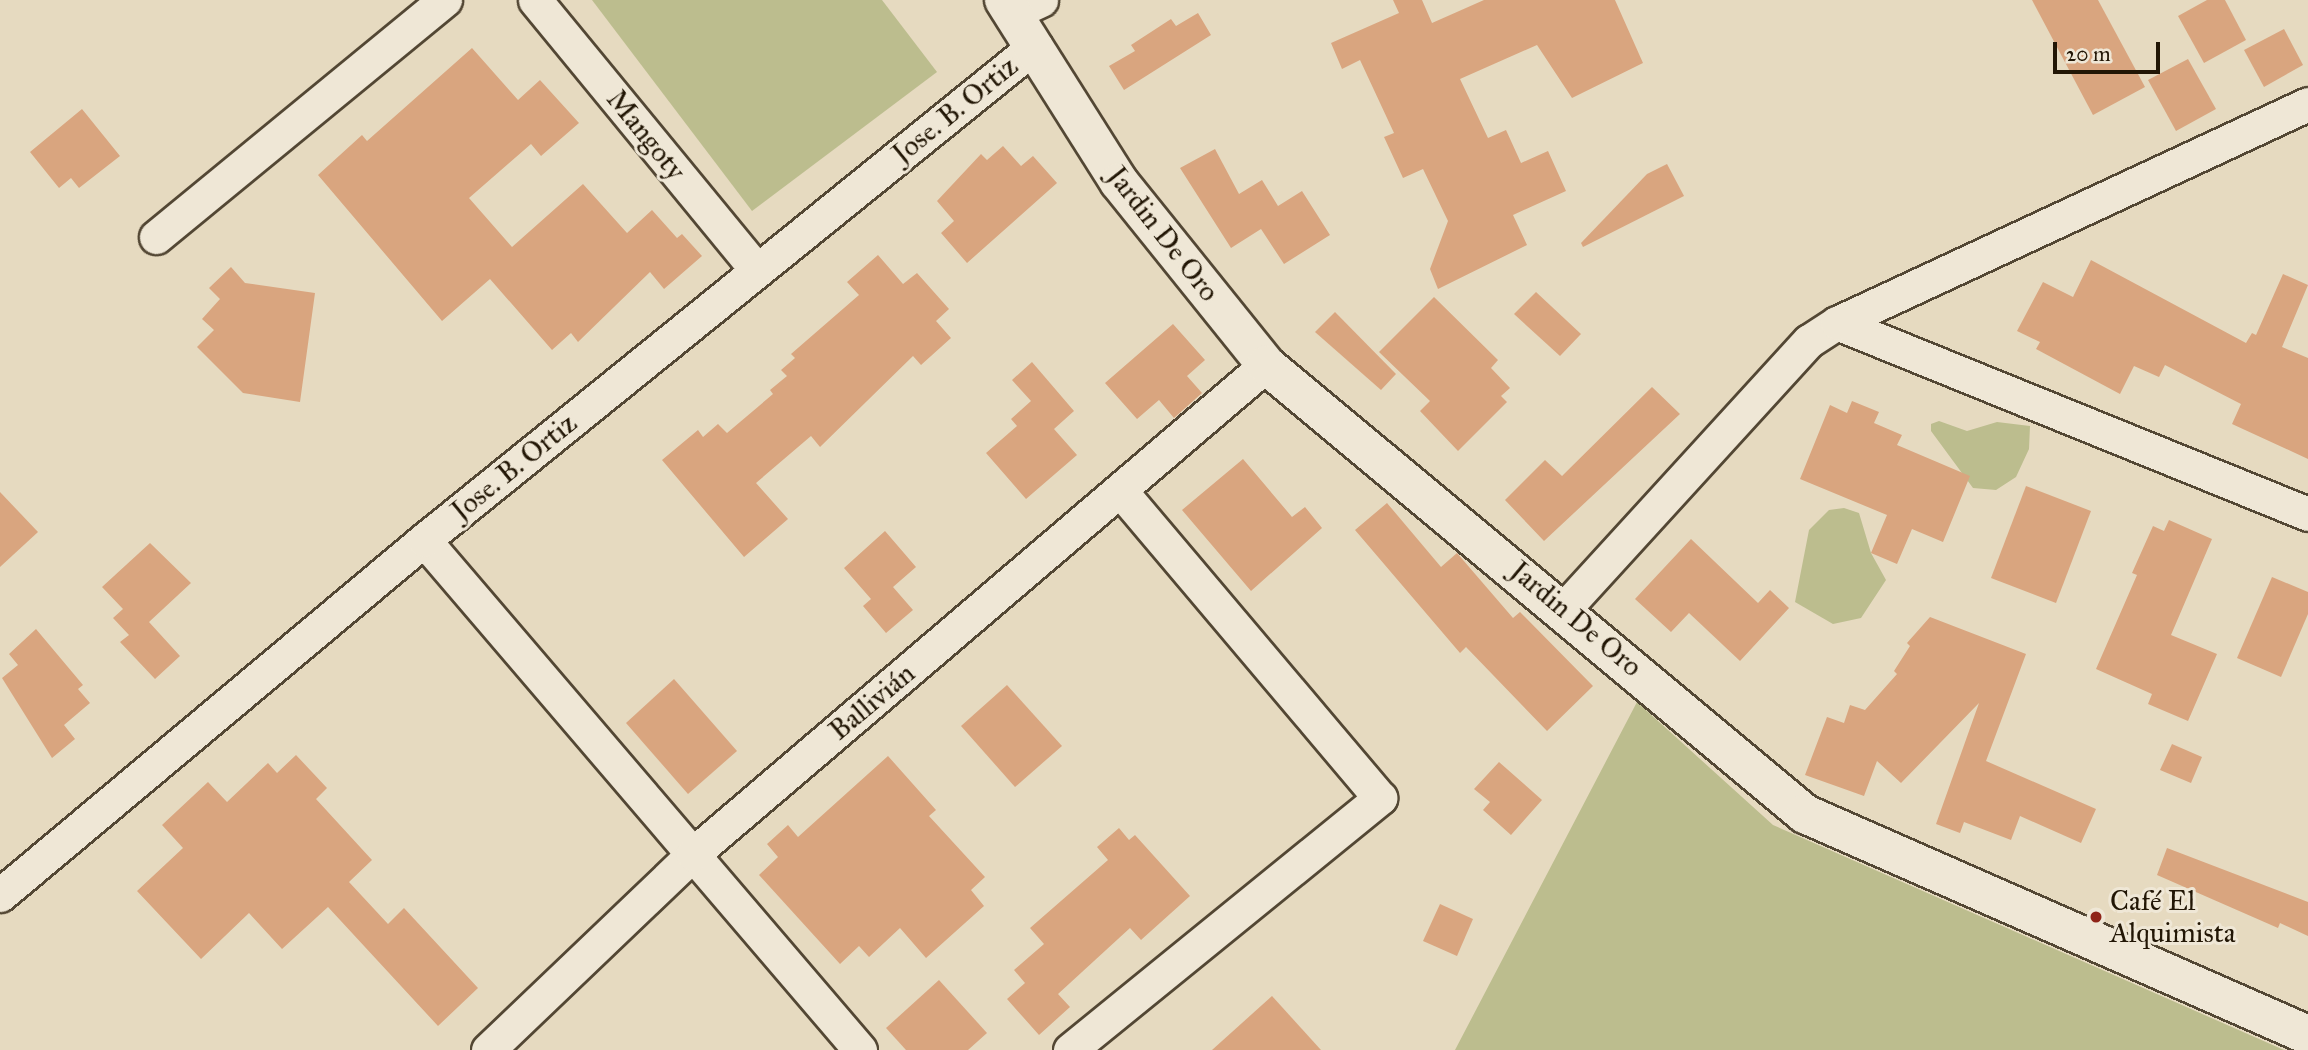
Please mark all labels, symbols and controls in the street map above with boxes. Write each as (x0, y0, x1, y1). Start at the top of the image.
scale bar (2056, 28, 2163, 72)
text: 20 m (2066, 41, 2111, 67)
street label: Jose. B. Ortiz (886, 49, 1024, 171)
street label: Mangoty (600, 83, 692, 187)
street label: Jardin De Oro (1100, 160, 1226, 308)
street label: Jose. B. Ortiz (445, 406, 583, 528)
street label: Jardin De Oro (1503, 554, 1649, 684)
street label: Ballivián (822, 657, 922, 747)
place label: Café El Alquimista (2110, 884, 2235, 950)
marker: Café El Alquimista (2088, 909, 2104, 925)

